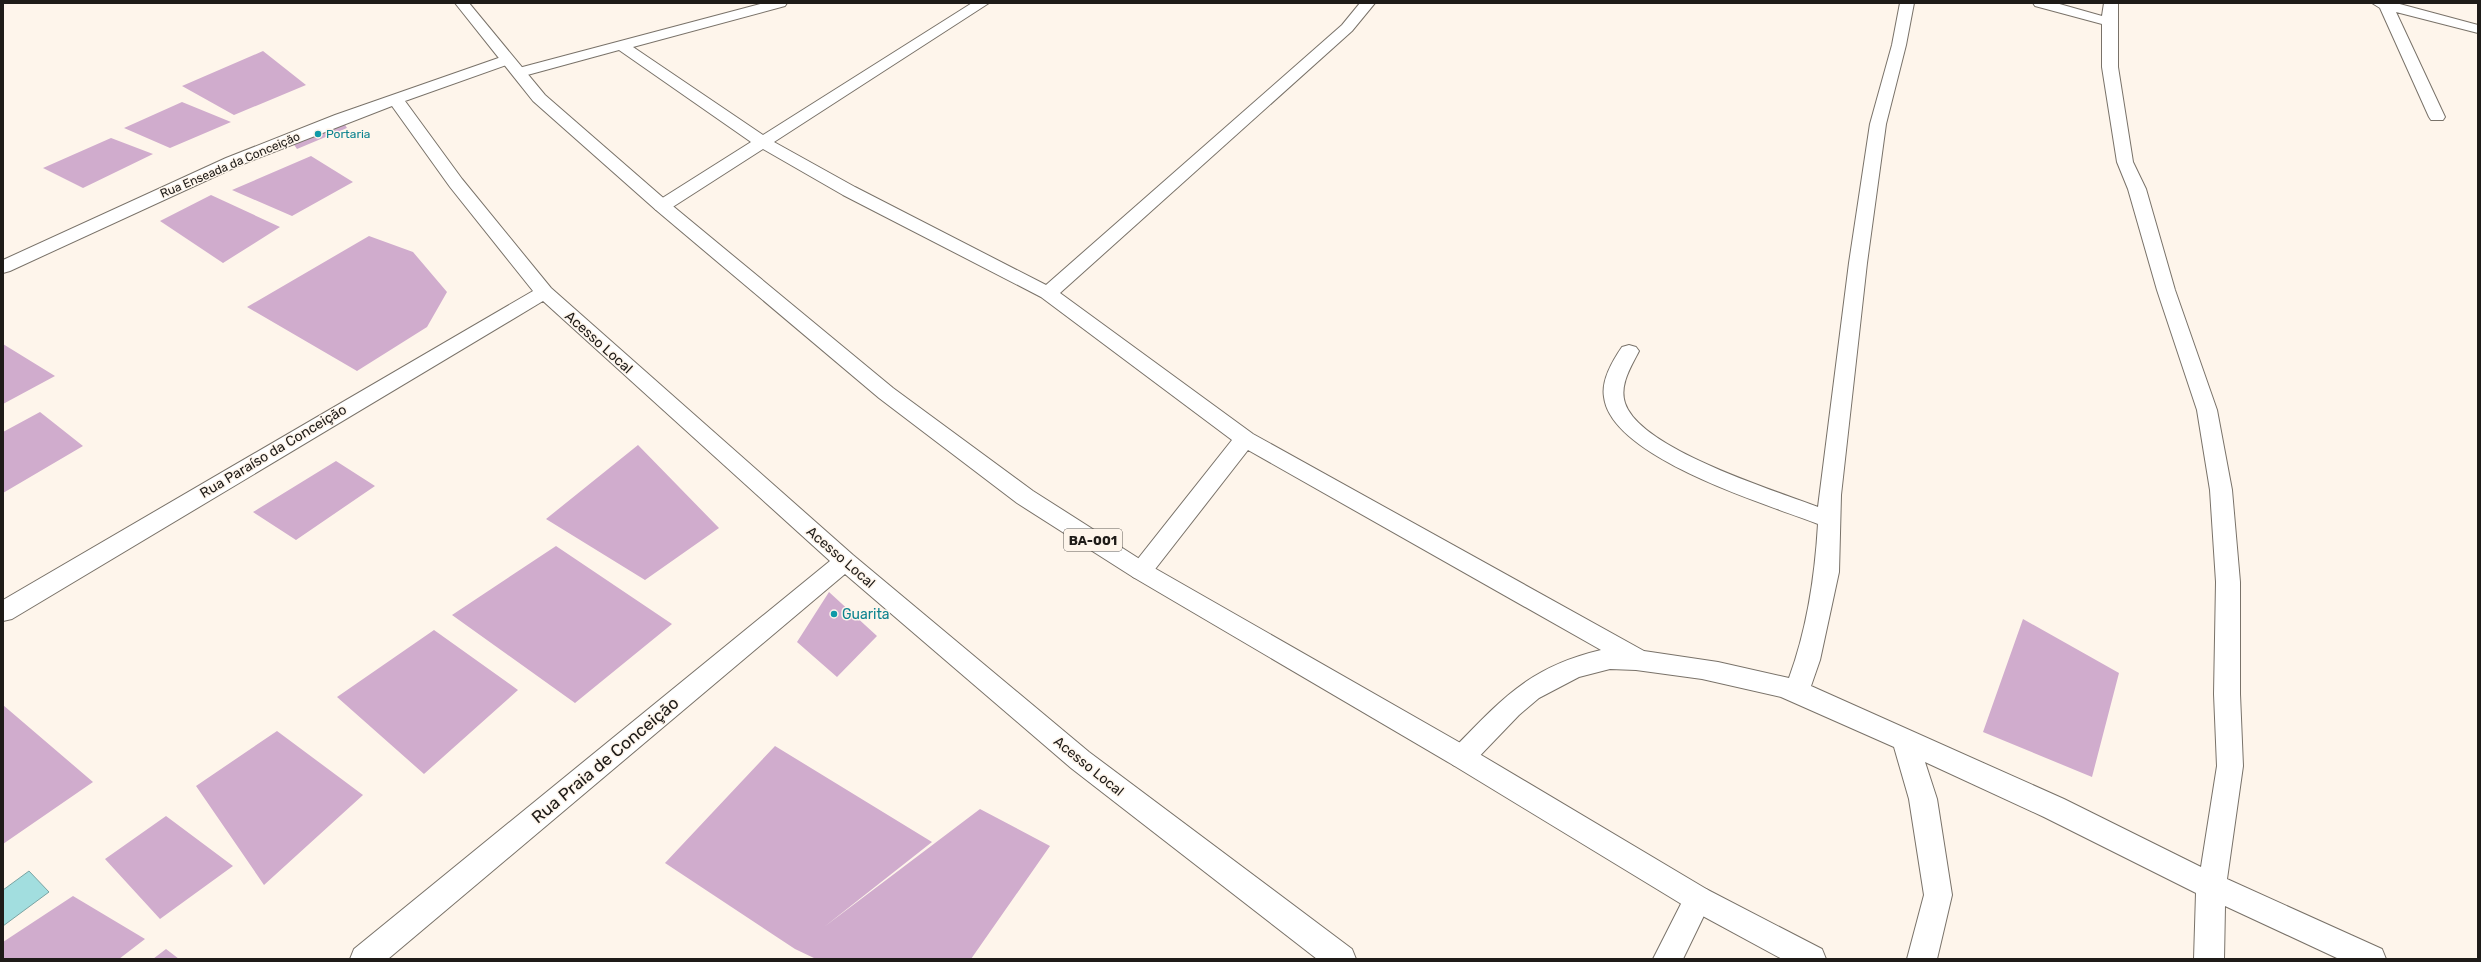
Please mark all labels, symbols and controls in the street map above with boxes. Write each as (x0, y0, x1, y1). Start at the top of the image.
place label: Portaria (326, 127, 370, 141)
street label: Rua Enseada da Conceição (158, 129, 302, 201)
marker: Portaria (313, 129, 323, 139)
street label: Acesso Local (561, 308, 636, 377)
street label: Rua Paraíso da Conceição (197, 401, 350, 502)
street label: Acesso Local (803, 523, 878, 592)
road number: BA-001 (1064, 529, 1122, 551)
place label: Guarita (842, 606, 890, 623)
marker: Guarita (829, 609, 839, 619)
street label: Rua Praia de Conceição (527, 693, 683, 827)
street label: Acesso Local (1050, 733, 1127, 800)

